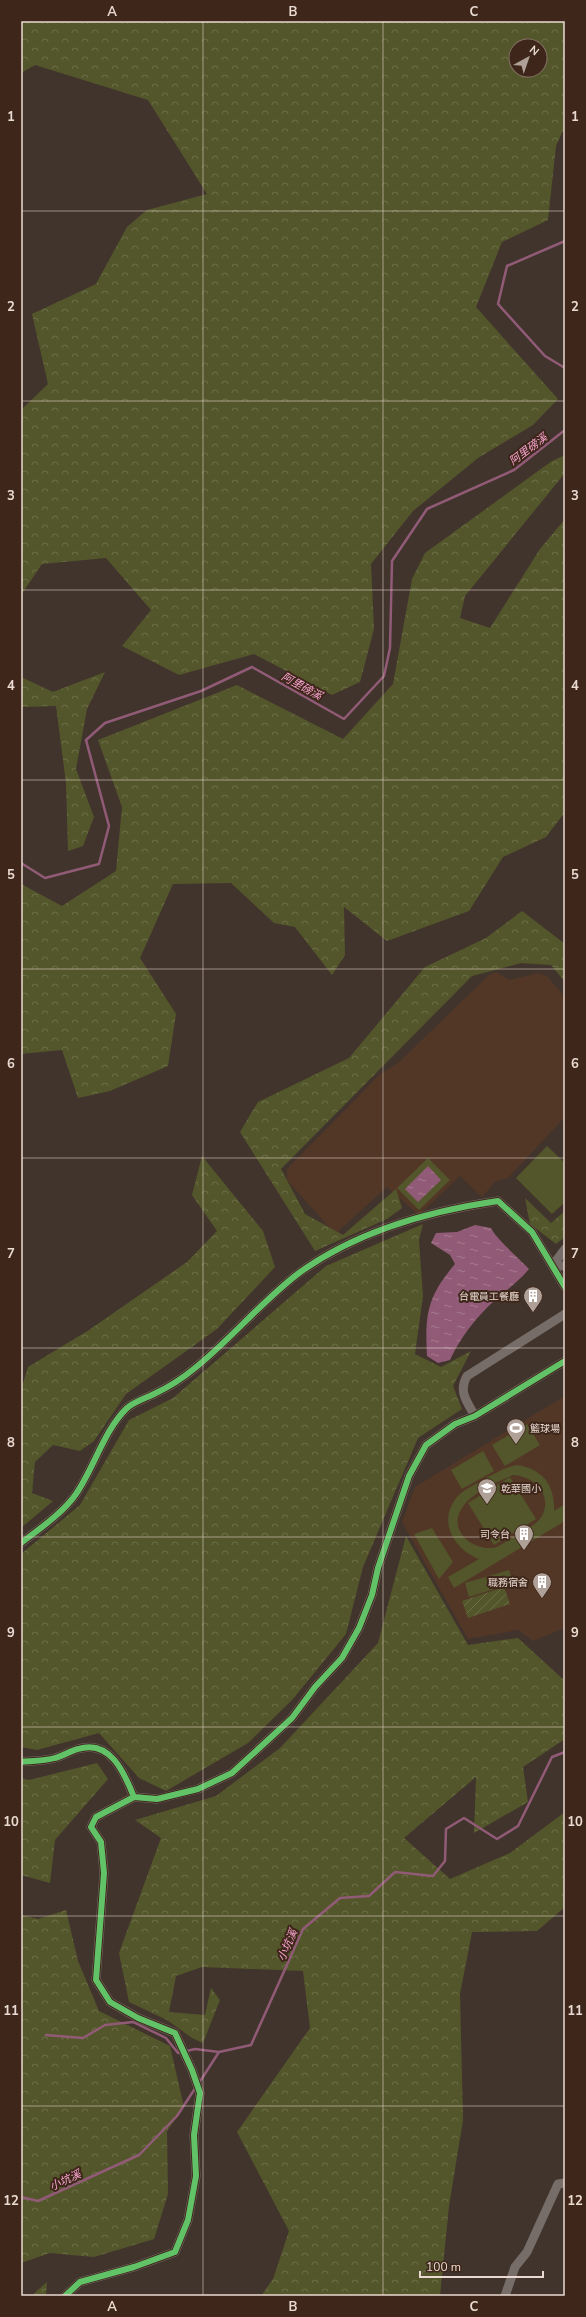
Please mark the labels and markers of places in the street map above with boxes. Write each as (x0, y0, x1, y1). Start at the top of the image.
building icon: 台電員工餐廳 (522, 1285, 544, 1313)
place label: 台電員工餐廳 (459, 1290, 519, 1304)
sports icon: 籃球場 (505, 1417, 527, 1445)
place label: 籃球場 (530, 1422, 560, 1436)
school or university icon: 乾華國小 (476, 1477, 498, 1505)
place label: 乾華國小 (501, 1482, 541, 1496)
building icon: 司令台 (513, 1523, 535, 1551)
place label: 司令台 (480, 1528, 510, 1542)
building icon: 職務宿舍 (531, 1571, 553, 1599)
place label: 職務宿舍 (488, 1576, 528, 1590)

